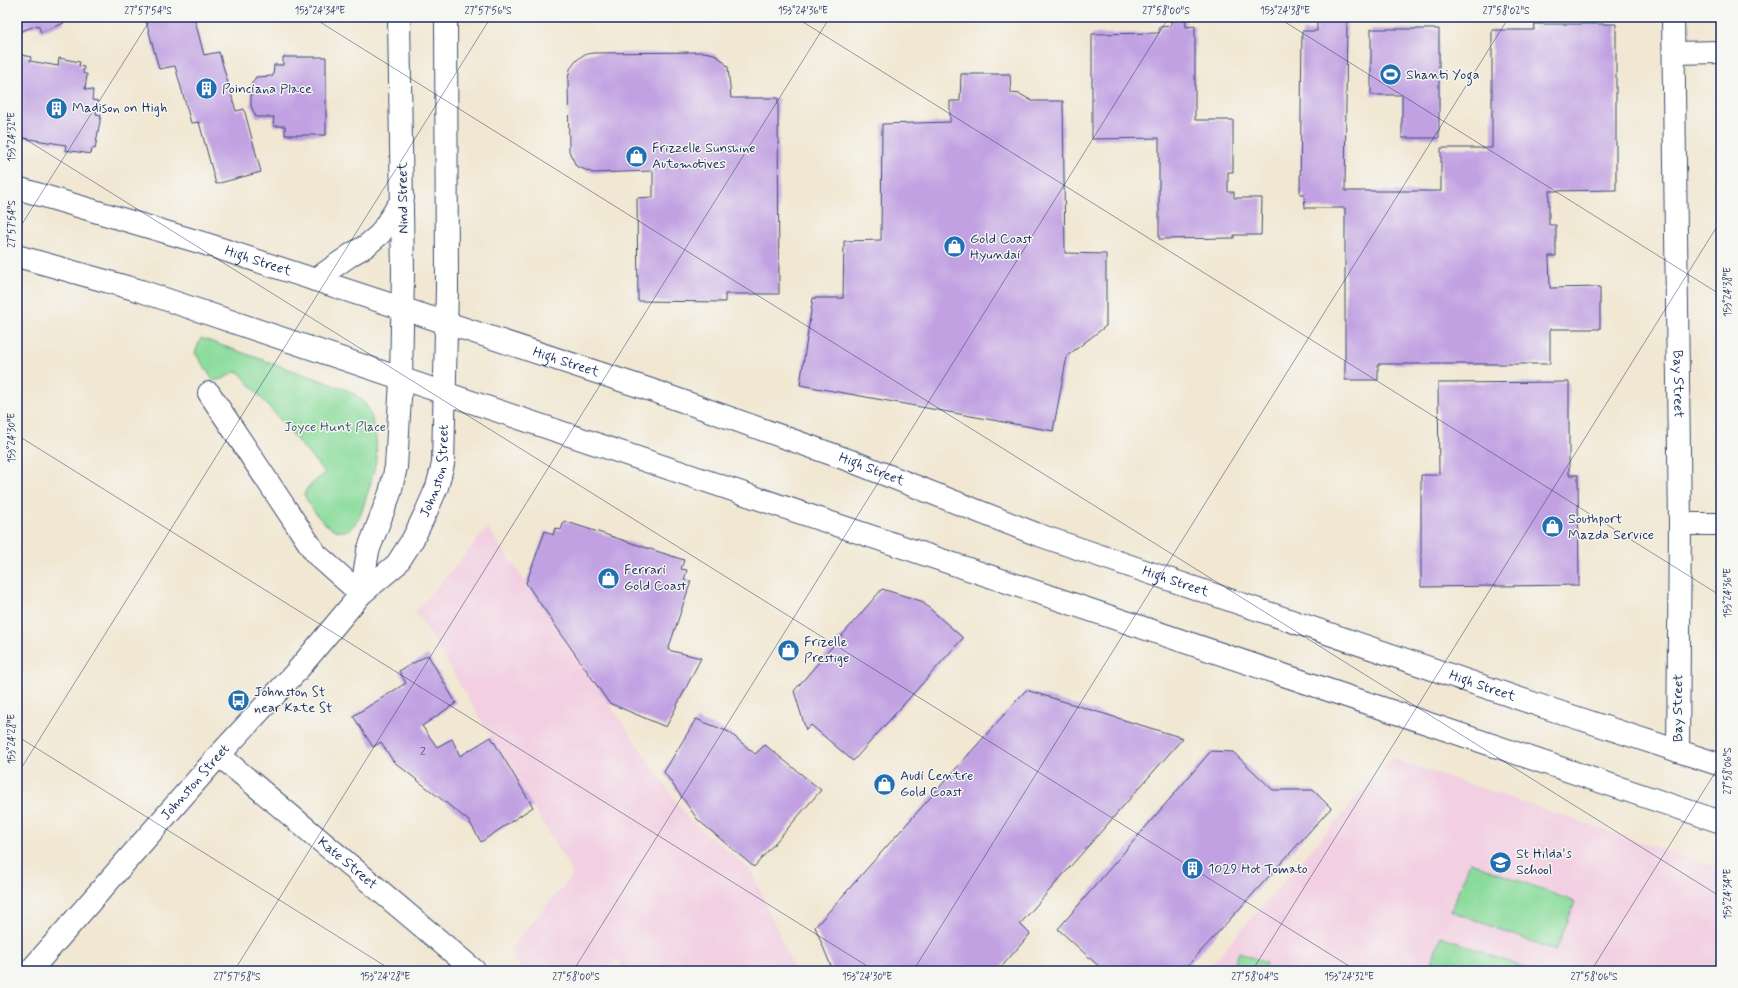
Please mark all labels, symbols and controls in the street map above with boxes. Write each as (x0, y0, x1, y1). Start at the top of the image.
text: 27°57'54"S (124, 4, 172, 18)
text: 153°24'34"E (295, 4, 345, 18)
text: 27°57'56"S (464, 4, 512, 18)
text: 153°24'36"E (778, 4, 828, 18)
text: 27°58'00"S (1142, 4, 1190, 18)
text: 153°24'38"E (1260, 4, 1310, 18)
text: 27°58'02"S (1483, 4, 1530, 18)
sports icon: Shanti Yoga (1377, 62, 1403, 88)
place label: Shanti Yoga (1406, 66, 1480, 86)
building icon: Poinciana Place (193, 76, 219, 102)
place label: Poinciana Place (222, 80, 312, 98)
building icon: Madison on High (44, 95, 70, 121)
place label: Madison on High (72, 99, 167, 117)
text: 153°24'32"E (5, 112, 19, 162)
place label: Frizzelle Sunshine Automotives (652, 139, 756, 173)
shop icon: Frizzelle Sunshine Automotives (623, 143, 649, 169)
street label: Nind Street (393, 161, 413, 234)
text: 27°57'54"S (5, 200, 19, 248)
place label: Gold Coast Hyundai (970, 230, 1032, 264)
shop icon: Gold Coast Hyundai (941, 234, 967, 260)
street label: High Street (222, 242, 295, 281)
text: 153°24'38"E (1721, 267, 1735, 317)
street label: High Street (530, 343, 602, 382)
street label: Bay Street (1669, 350, 1688, 418)
text: 153°24'30"E (5, 413, 19, 463)
park label: Joyce Hunt Place (284, 418, 386, 436)
street label: Johnston Street (416, 424, 453, 520)
street label: High Street (836, 448, 908, 491)
place label: Southport Mazda Service (1568, 510, 1654, 544)
shop icon: Southport Mazda Service (1539, 514, 1565, 540)
place label: Ferrari Gold Coast (624, 561, 686, 595)
street label: High Street (1140, 562, 1212, 601)
shop icon: Ferrari Gold Coast (595, 565, 621, 591)
text: 153°24'36"E (1721, 568, 1735, 618)
place label: Frizelle Prestige (804, 633, 849, 667)
shop icon: Frizelle Prestige (776, 637, 802, 663)
street label: High Street (1447, 666, 1519, 706)
street label: Bay Street (1669, 674, 1687, 742)
place label: Johnston St near Kate St (254, 683, 333, 717)
bus stop icon: Johnston St near Kate St (226, 687, 252, 713)
text: 153°24'28"E (5, 714, 19, 764)
street label: Johnston Street (157, 740, 234, 824)
house number: 2 (420, 744, 426, 760)
text: 27°58'06"S (1721, 747, 1735, 795)
place label: Audi Centre Gold Coast (900, 767, 973, 801)
shop icon: Audi Centre Gold Coast (872, 771, 898, 797)
street label: Kate Street (314, 833, 381, 894)
place label: St Hilda's School (1516, 845, 1572, 879)
school or university icon: St Hilda's School (1488, 849, 1514, 875)
building icon: 1029 Hot Tomato (1180, 856, 1206, 882)
place label: 1029 Hot Tomato (1208, 860, 1308, 878)
text: 153°24'34"E (1721, 869, 1735, 919)
text: 27°57'58"S (213, 970, 261, 984)
text: 153°24'28"E (360, 970, 410, 984)
text: 27°58'00"S (552, 970, 600, 984)
text: 153°24'30"E (842, 970, 892, 984)
text: 27°58'04"S (1231, 970, 1279, 984)
text: 153°24'32"E (1324, 970, 1374, 984)
text: 27°58'06"S (1570, 970, 1618, 984)

